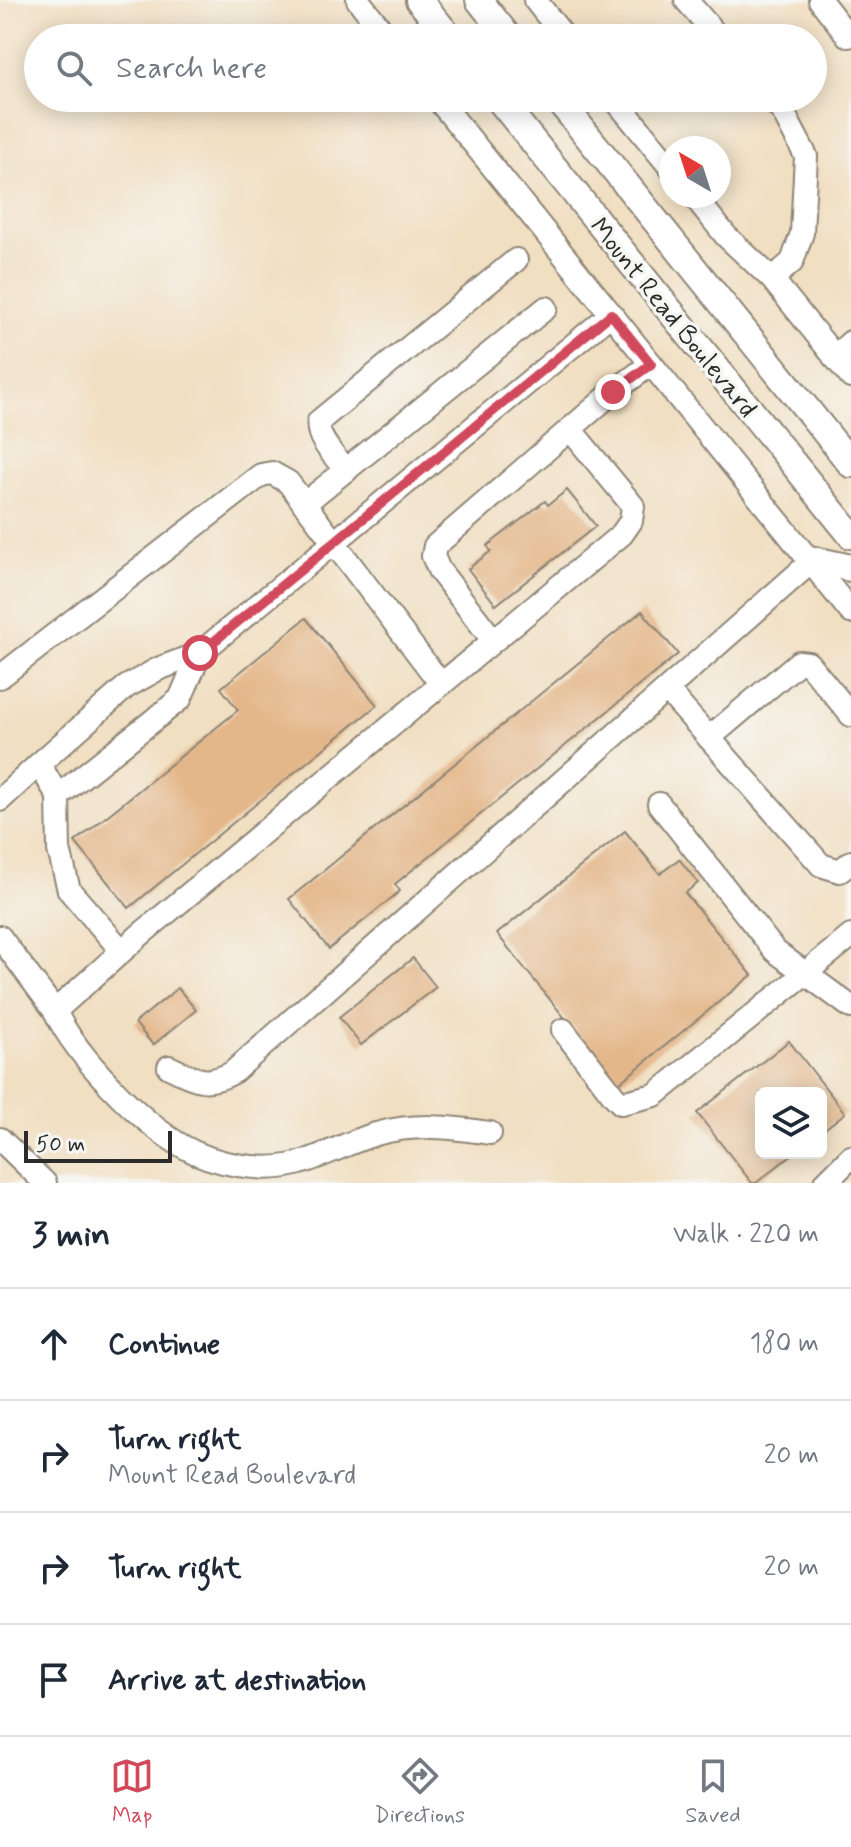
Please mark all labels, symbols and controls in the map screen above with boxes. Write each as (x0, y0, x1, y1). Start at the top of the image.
search box (24, 24, 827, 112)
icon: search (52, 46, 96, 90)
text: Search here (116, 49, 267, 88)
north arrow (659, 136, 731, 208)
street label: Mount Read Boulevard (581, 211, 764, 425)
route end (595, 374, 631, 410)
route start (182, 635, 218, 671)
map controls (755, 1087, 827, 1159)
button: layers (755, 1087, 827, 1159)
scale bar (24, 1127, 172, 1163)
text: 50 m (36, 1131, 85, 1159)
text: 3 min (32, 1213, 110, 1258)
text: Walk · 220 m (673, 1218, 819, 1252)
icon: ahead (32, 1322, 76, 1366)
text: Continue (108, 1325, 220, 1364)
text: 180 m (750, 1327, 819, 1361)
text: Turn right (108, 1420, 241, 1459)
icon: right (32, 1434, 76, 1478)
text: 20 m (764, 1439, 819, 1473)
text: Mount Read Boulevard (108, 1459, 356, 1493)
icon: right (32, 1546, 76, 1590)
text: Turn right (108, 1549, 241, 1588)
text: 20 m (764, 1551, 819, 1585)
icon: arrive (32, 1658, 76, 1702)
text: Arrive at destination (108, 1661, 366, 1700)
tab: Map (110, 1754, 154, 1830)
tab: Directions (374, 1754, 465, 1830)
tab: Saved (685, 1754, 741, 1830)

